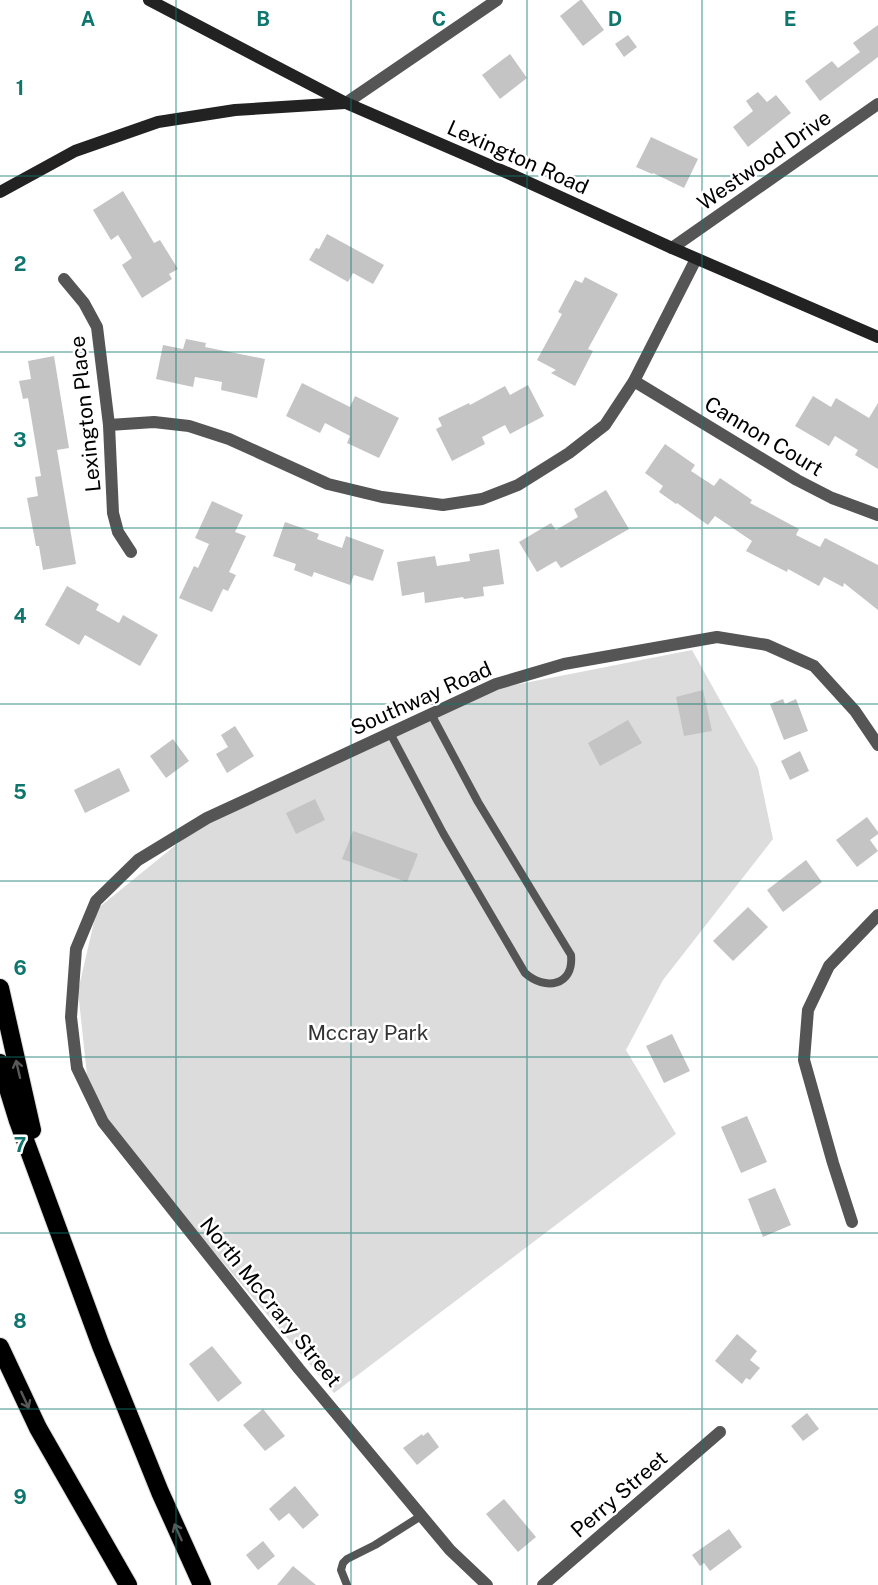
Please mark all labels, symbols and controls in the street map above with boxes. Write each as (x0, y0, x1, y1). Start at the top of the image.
text: A (81, 7, 95, 31)
text: B (256, 7, 270, 31)
text: C (432, 7, 446, 31)
text: D (608, 7, 622, 31)
text: E (784, 7, 796, 31)
text: 1 (16, 76, 24, 100)
street label: Westwood Drive (692, 105, 836, 215)
street label: Lexington Road (443, 115, 593, 199)
text: 2 (14, 252, 26, 276)
street label: Lexington Place (64, 335, 106, 493)
street label: Cannon Court (700, 391, 828, 481)
text: 3 (13, 428, 27, 452)
text: 4 (13, 604, 27, 628)
street label: Southway Road (347, 656, 495, 740)
text: 5 (13, 780, 27, 804)
text: 6 (13, 956, 27, 980)
park label: Mccray Park (307, 1020, 429, 1045)
one-way arrow (12, 1060, 24, 1079)
text: 7 (14, 1133, 26, 1157)
street label: North McCrary Street (195, 1212, 347, 1392)
text: 8 (13, 1309, 27, 1333)
one-way arrow (19, 1390, 31, 1408)
street label: Perry Street (566, 1445, 672, 1543)
text: 9 (13, 1485, 27, 1509)
one-way arrow (171, 1523, 183, 1541)

